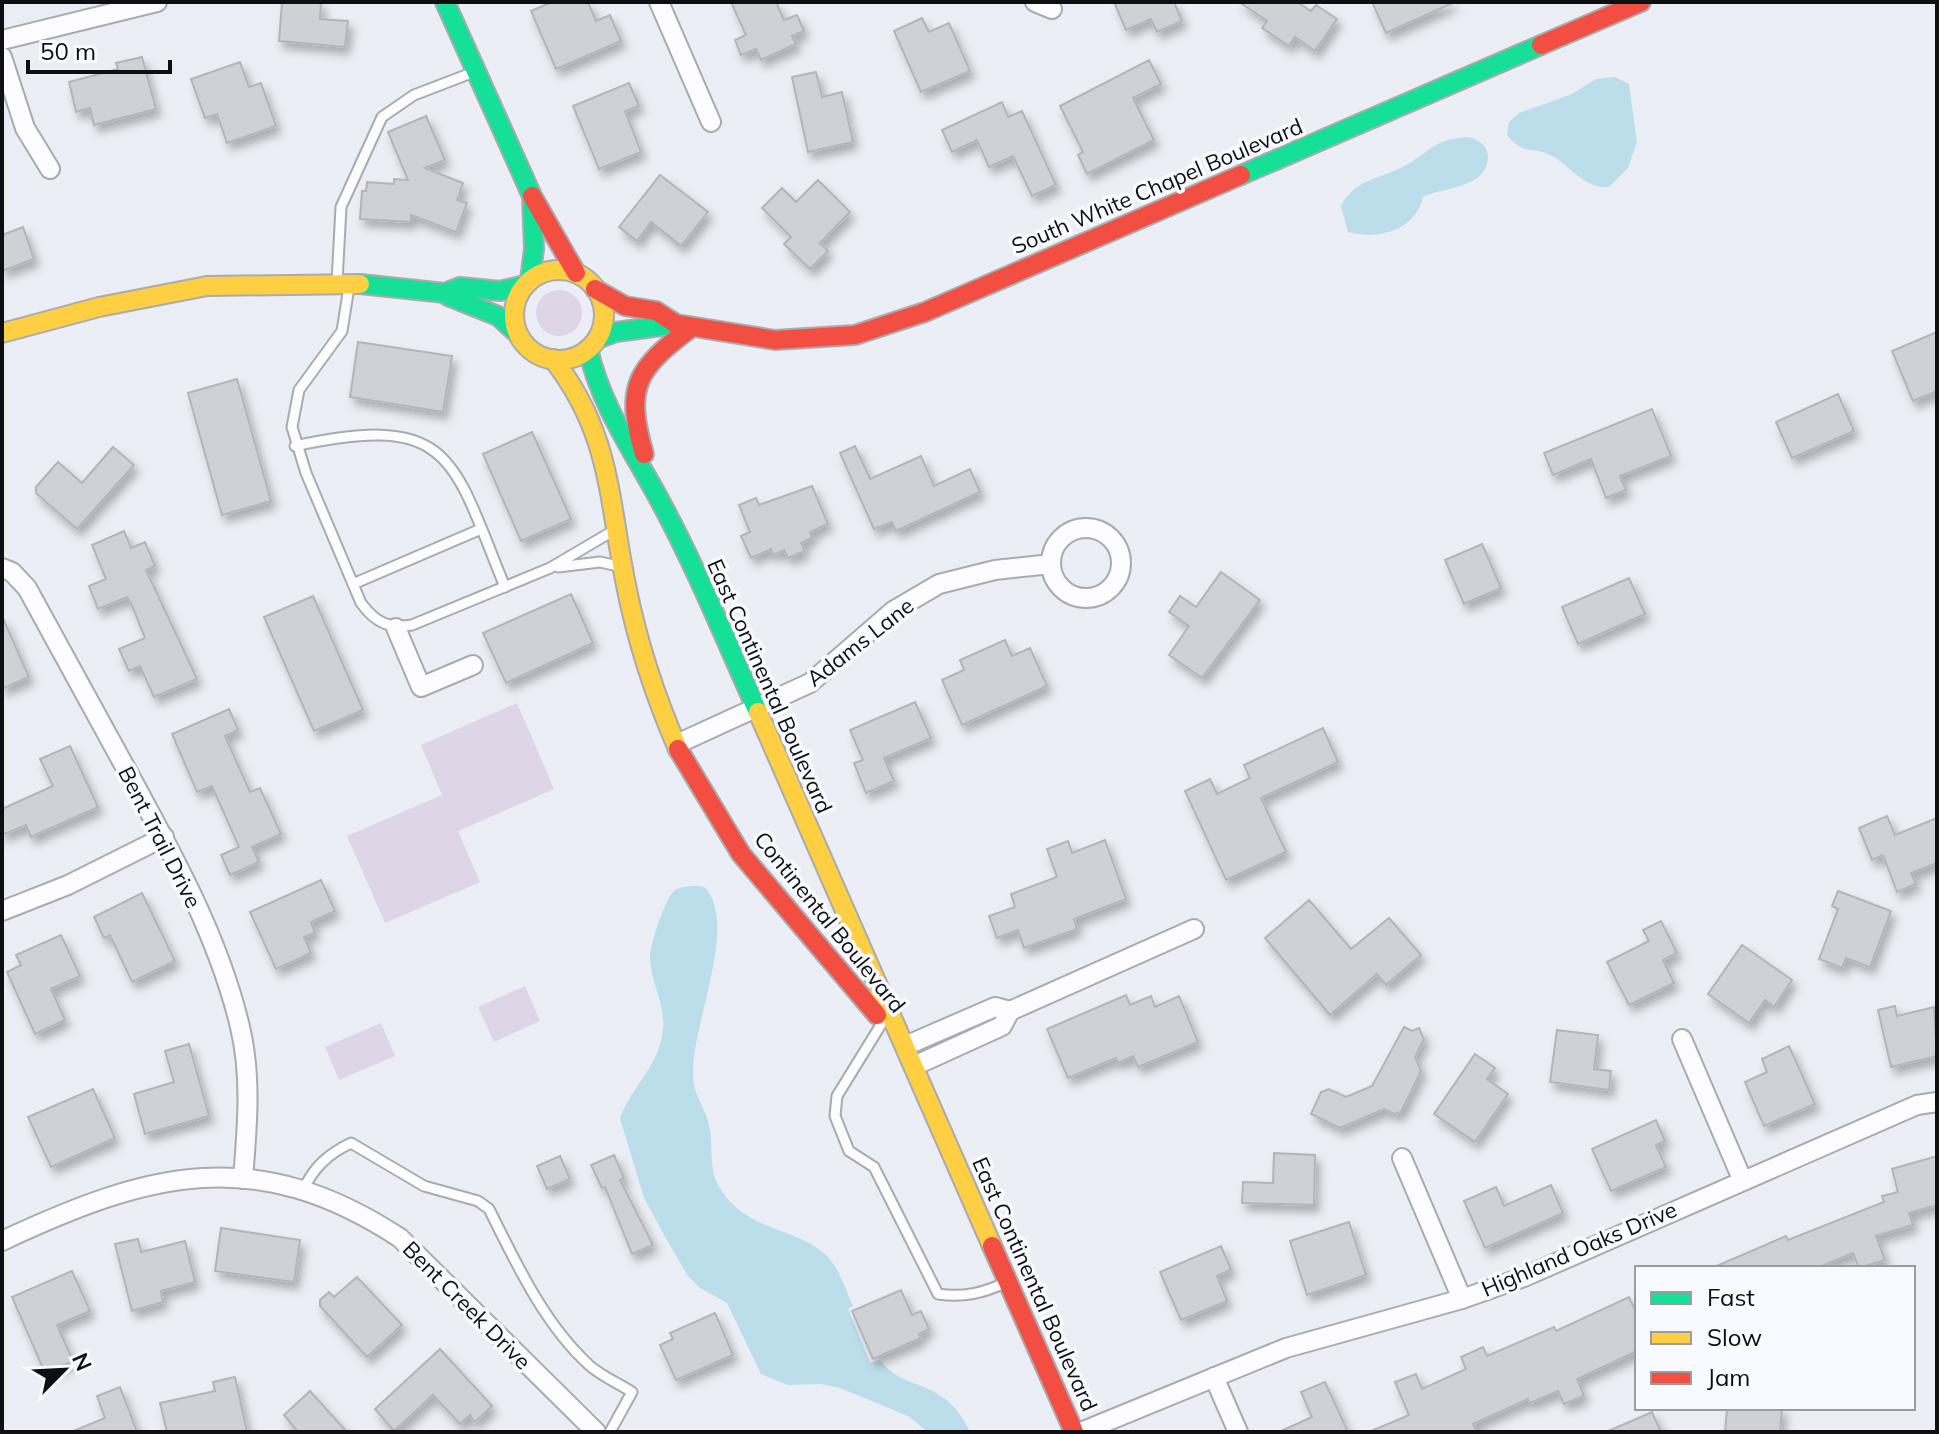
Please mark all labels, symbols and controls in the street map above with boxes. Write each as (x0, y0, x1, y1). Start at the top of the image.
scale bar (28, 24, 170, 74)
text: 50 m (40, 36, 96, 66)
street label: South White Chapel Boulevard (1007, 112, 1307, 260)
street label: East Continental Boulevard (701, 554, 839, 818)
street label: Adams Lane (801, 591, 919, 693)
street label: Bent Trail Drive (112, 761, 208, 913)
street label: Continental Boulevard (748, 826, 912, 1018)
street label: East Continental Boulevard (966, 1152, 1104, 1416)
street label: Highland Oaks Drive (1477, 1195, 1681, 1303)
street label: Bent Creek Drive (397, 1235, 537, 1375)
legend (1635, 1266, 1915, 1410)
text: Fast (1707, 1282, 1755, 1312)
text: Slow (1707, 1322, 1762, 1352)
north arrow (24, 1330, 104, 1410)
text: N (66, 1349, 98, 1375)
text: Jam (1707, 1362, 1750, 1392)

